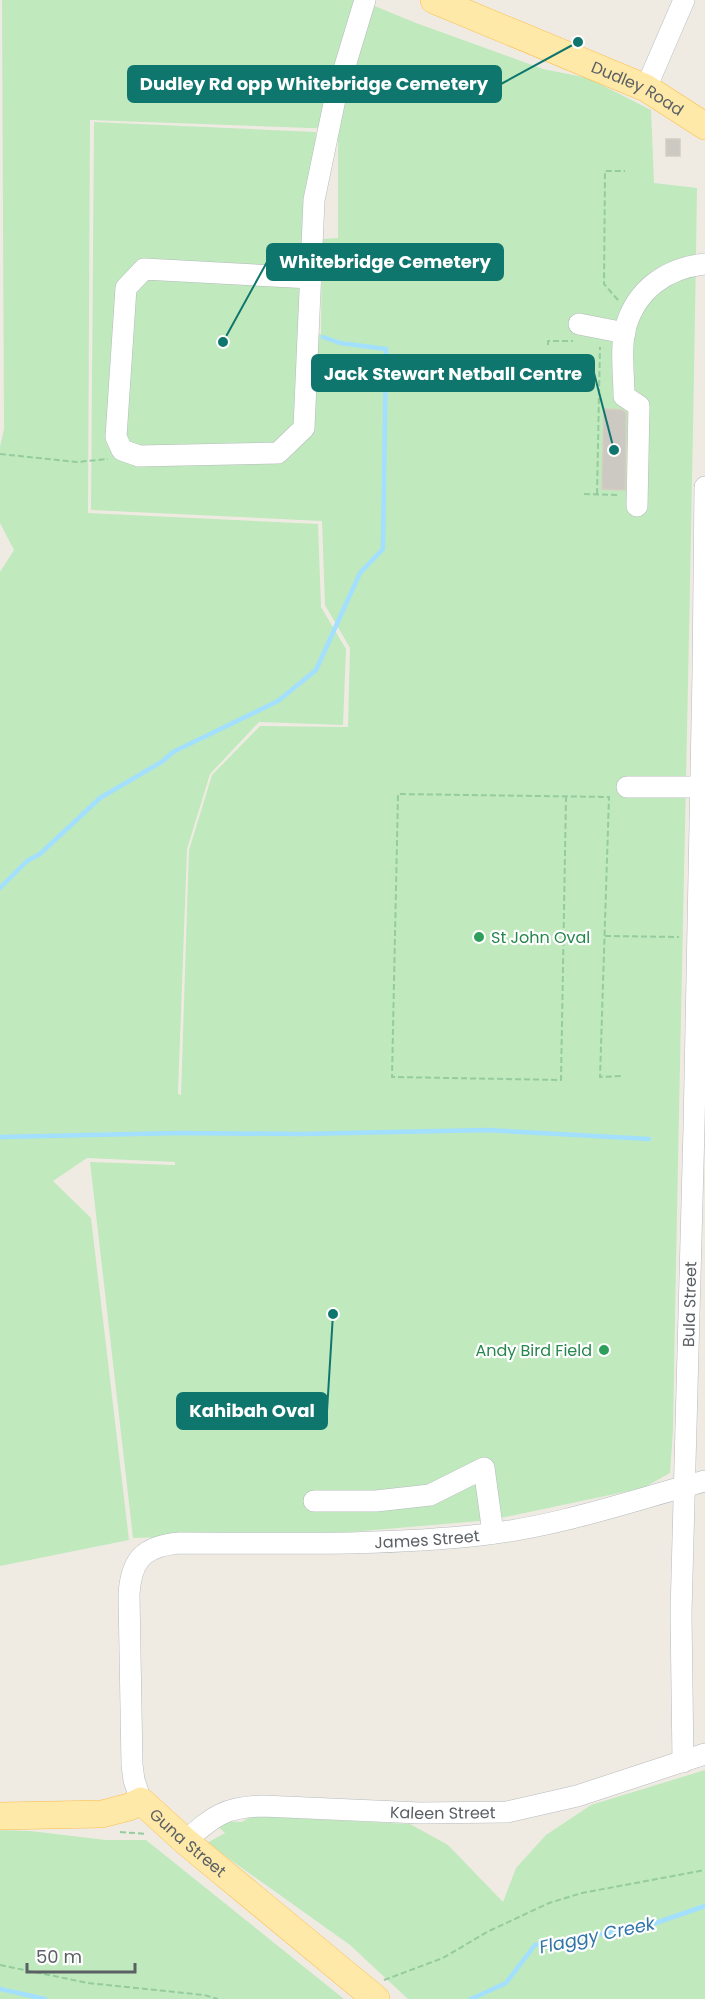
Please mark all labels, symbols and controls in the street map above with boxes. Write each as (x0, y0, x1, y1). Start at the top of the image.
street label: Dudley Road (588, 55, 688, 121)
callout: Dudley Rd opp Whitebridge Cemetery (128, 66, 501, 102)
text: Dudley Rd opp Whitebridge Cemetery (140, 71, 489, 96)
callout: Whitebridge Cemetery (267, 244, 503, 280)
text: Whitebridge Cemetery (279, 249, 492, 274)
callout: Jack Stewart Netball Centre (312, 355, 594, 391)
text: Jack Stewart Netball Centre (324, 361, 582, 386)
place label: St John Oval (491, 926, 590, 949)
marker: St John Oval (472, 930, 486, 944)
street label: Bula Street (677, 1261, 702, 1347)
place label: Andy Bird Field (475, 1339, 592, 1362)
marker: Andy Bird Field (597, 1343, 611, 1357)
callout: Kahibah Oval (177, 1393, 327, 1429)
text: Kahibah Oval (189, 1398, 315, 1423)
street label: James Street (374, 1524, 481, 1554)
street label: Kaleen Street (389, 1800, 496, 1825)
street label: Guna Street (145, 1803, 232, 1882)
water label: Flaggy Creek (537, 1910, 658, 1959)
scale bar (27, 1936, 135, 1974)
text: 50 m (36, 1944, 82, 1969)

